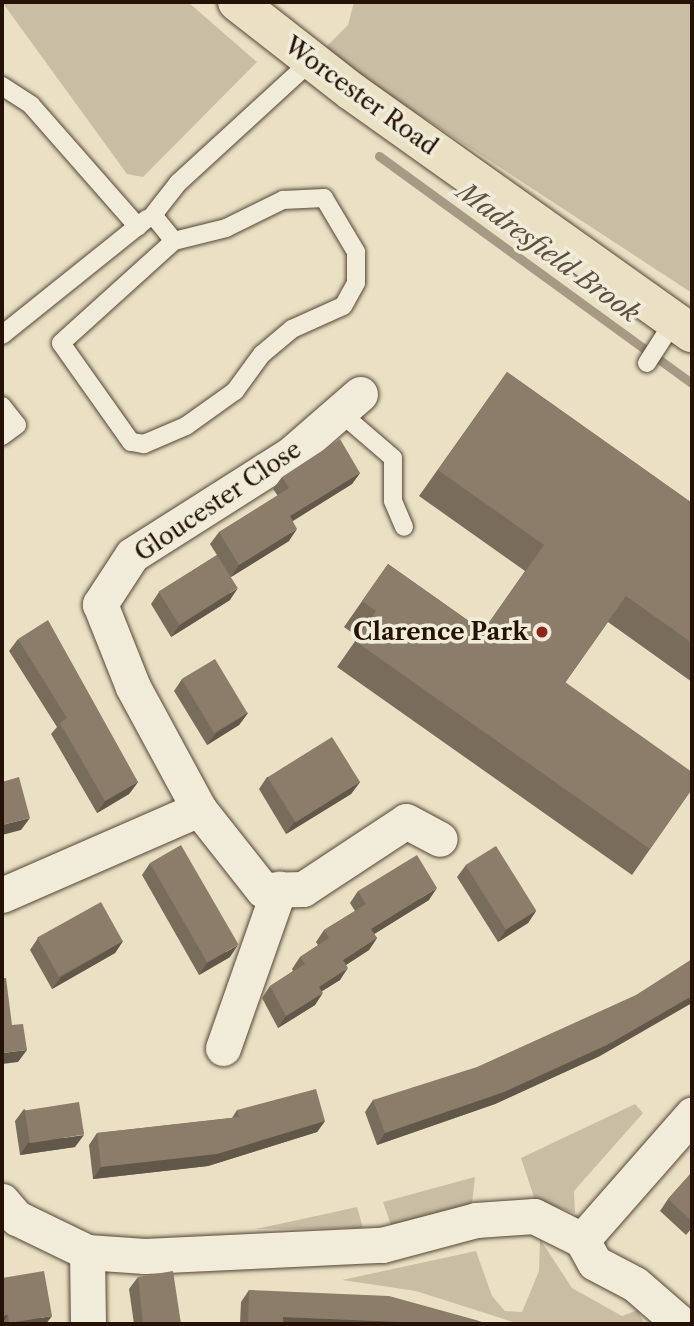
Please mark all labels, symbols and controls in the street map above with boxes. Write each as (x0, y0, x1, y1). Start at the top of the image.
street label: Worcester Road (279, 31, 443, 161)
water label: Madresfield Brook (451, 176, 645, 330)
street label: Gloucester Close (129, 435, 307, 567)
place label: Clarence Park (353, 618, 528, 646)
marker: Clarence Park (534, 624, 550, 640)

